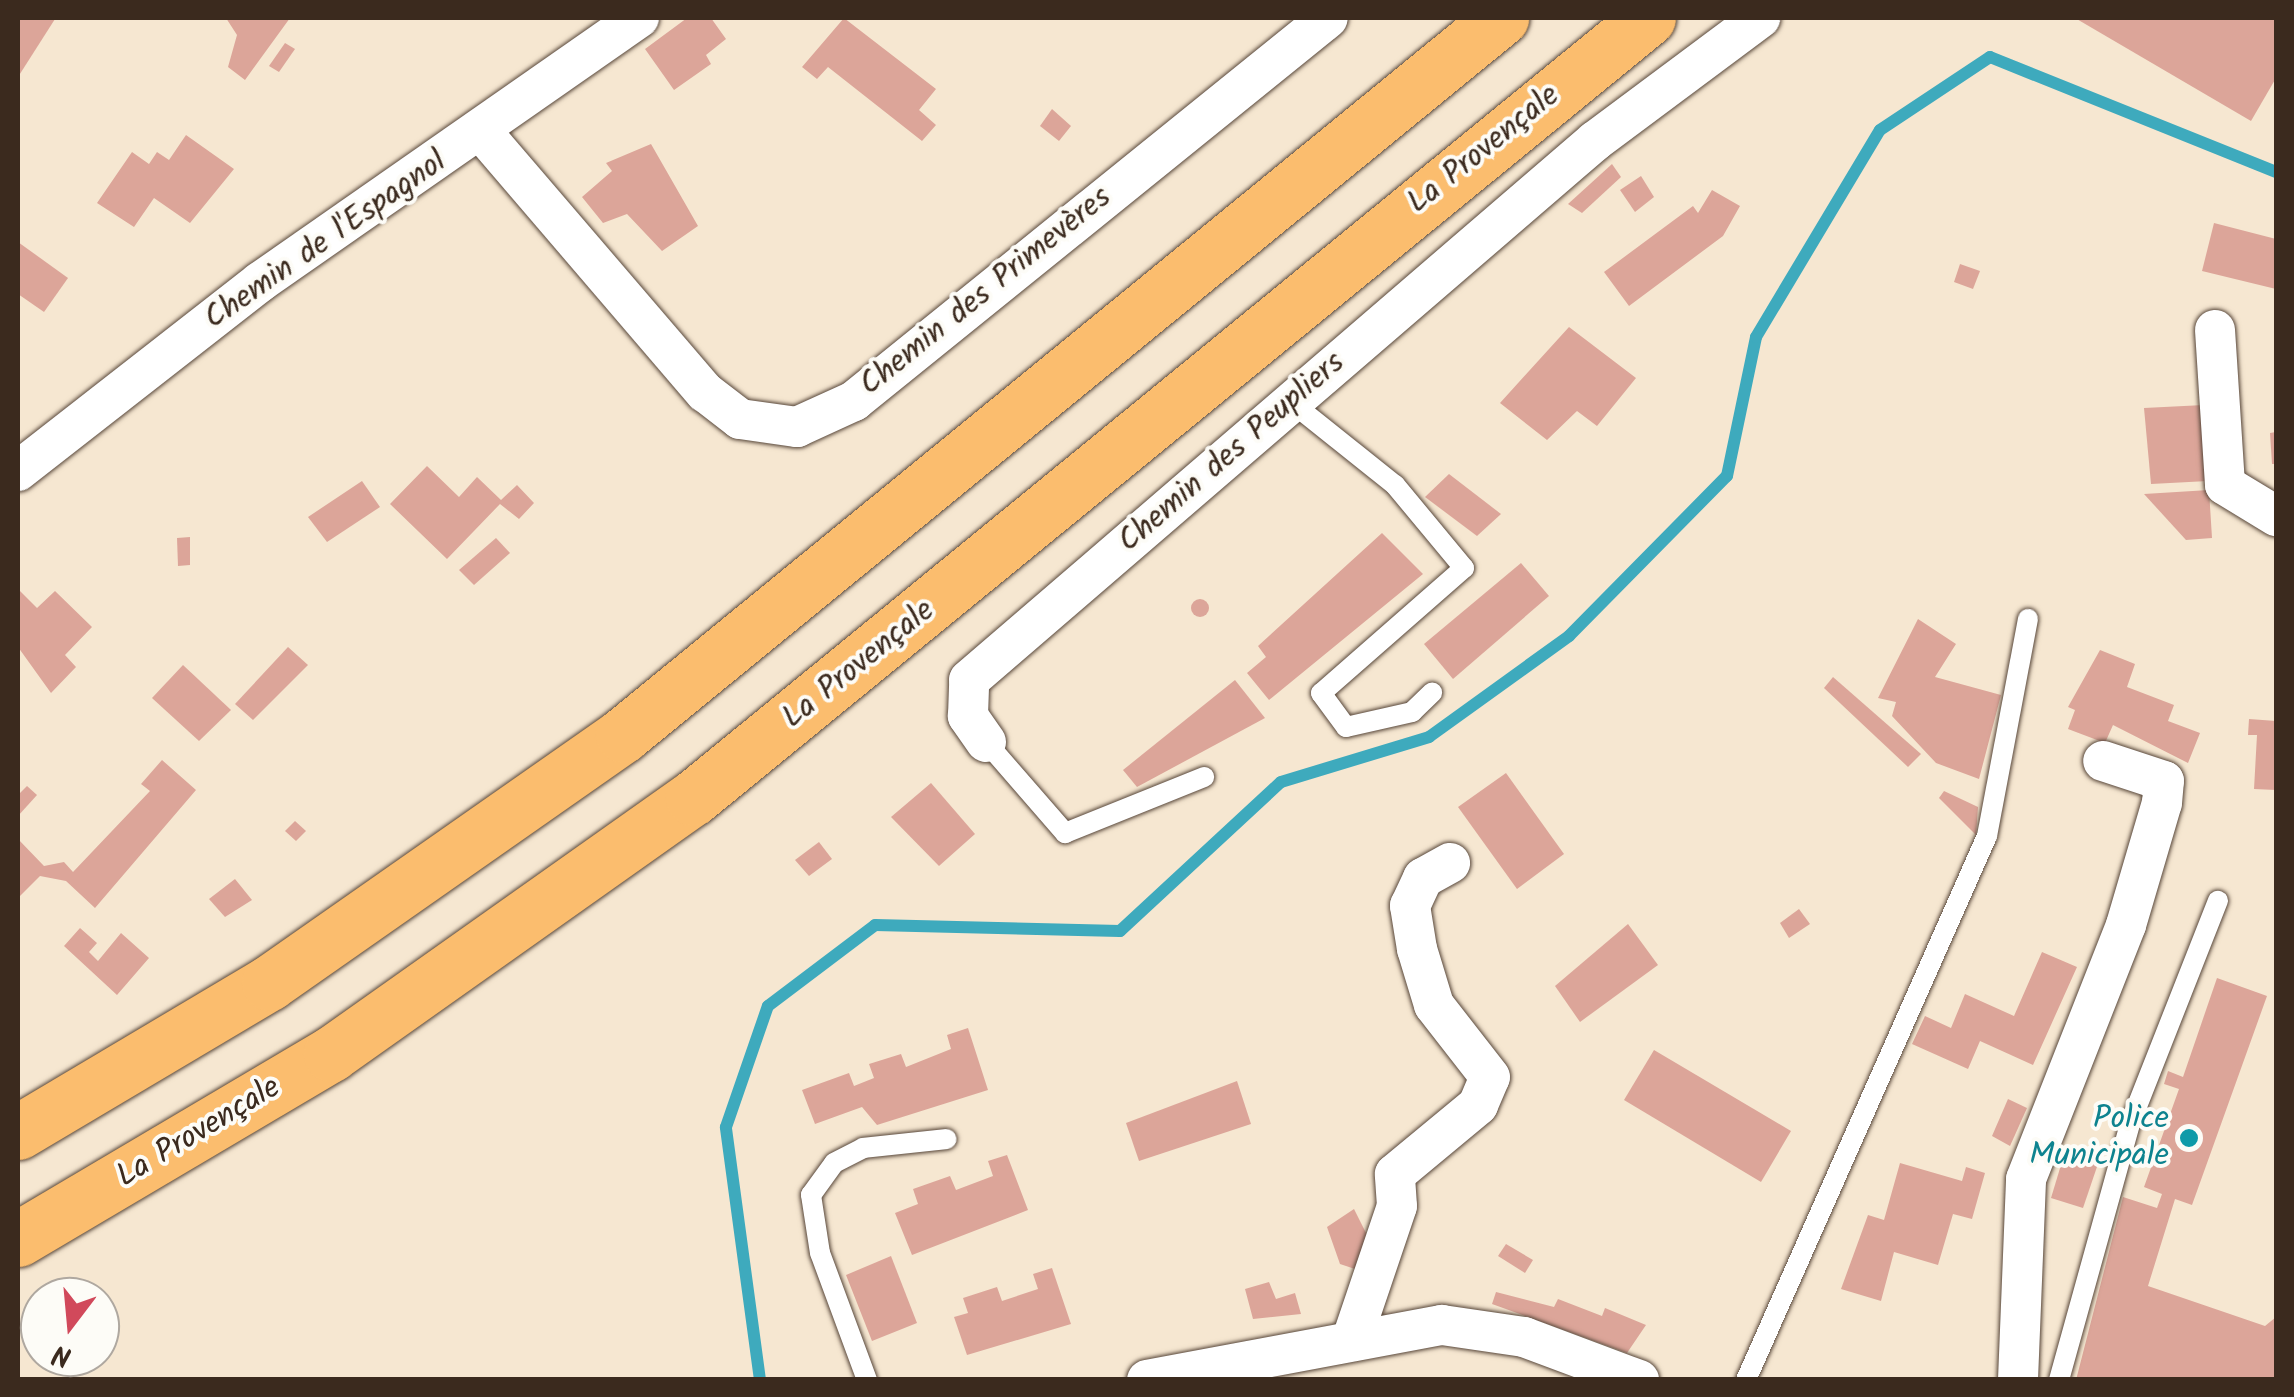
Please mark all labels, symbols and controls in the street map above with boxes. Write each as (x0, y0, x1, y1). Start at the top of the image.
street label: La Provençale (1400, 77, 1568, 223)
street label: Chemin de l'Espagnol (198, 143, 454, 339)
street label: Chemin des Primevères (853, 179, 1119, 405)
street label: Chemin des Peupliers (1111, 344, 1353, 562)
street label: La Provençale (775, 592, 943, 738)
street label: La Provençale (110, 1069, 288, 1197)
place label: Police Municipale (2029, 1101, 2169, 1176)
marker: Police Municipale (2178, 1127, 2200, 1149)
north arrow (20, 1277, 120, 1377)
text: N (47, 1330, 77, 1378)

